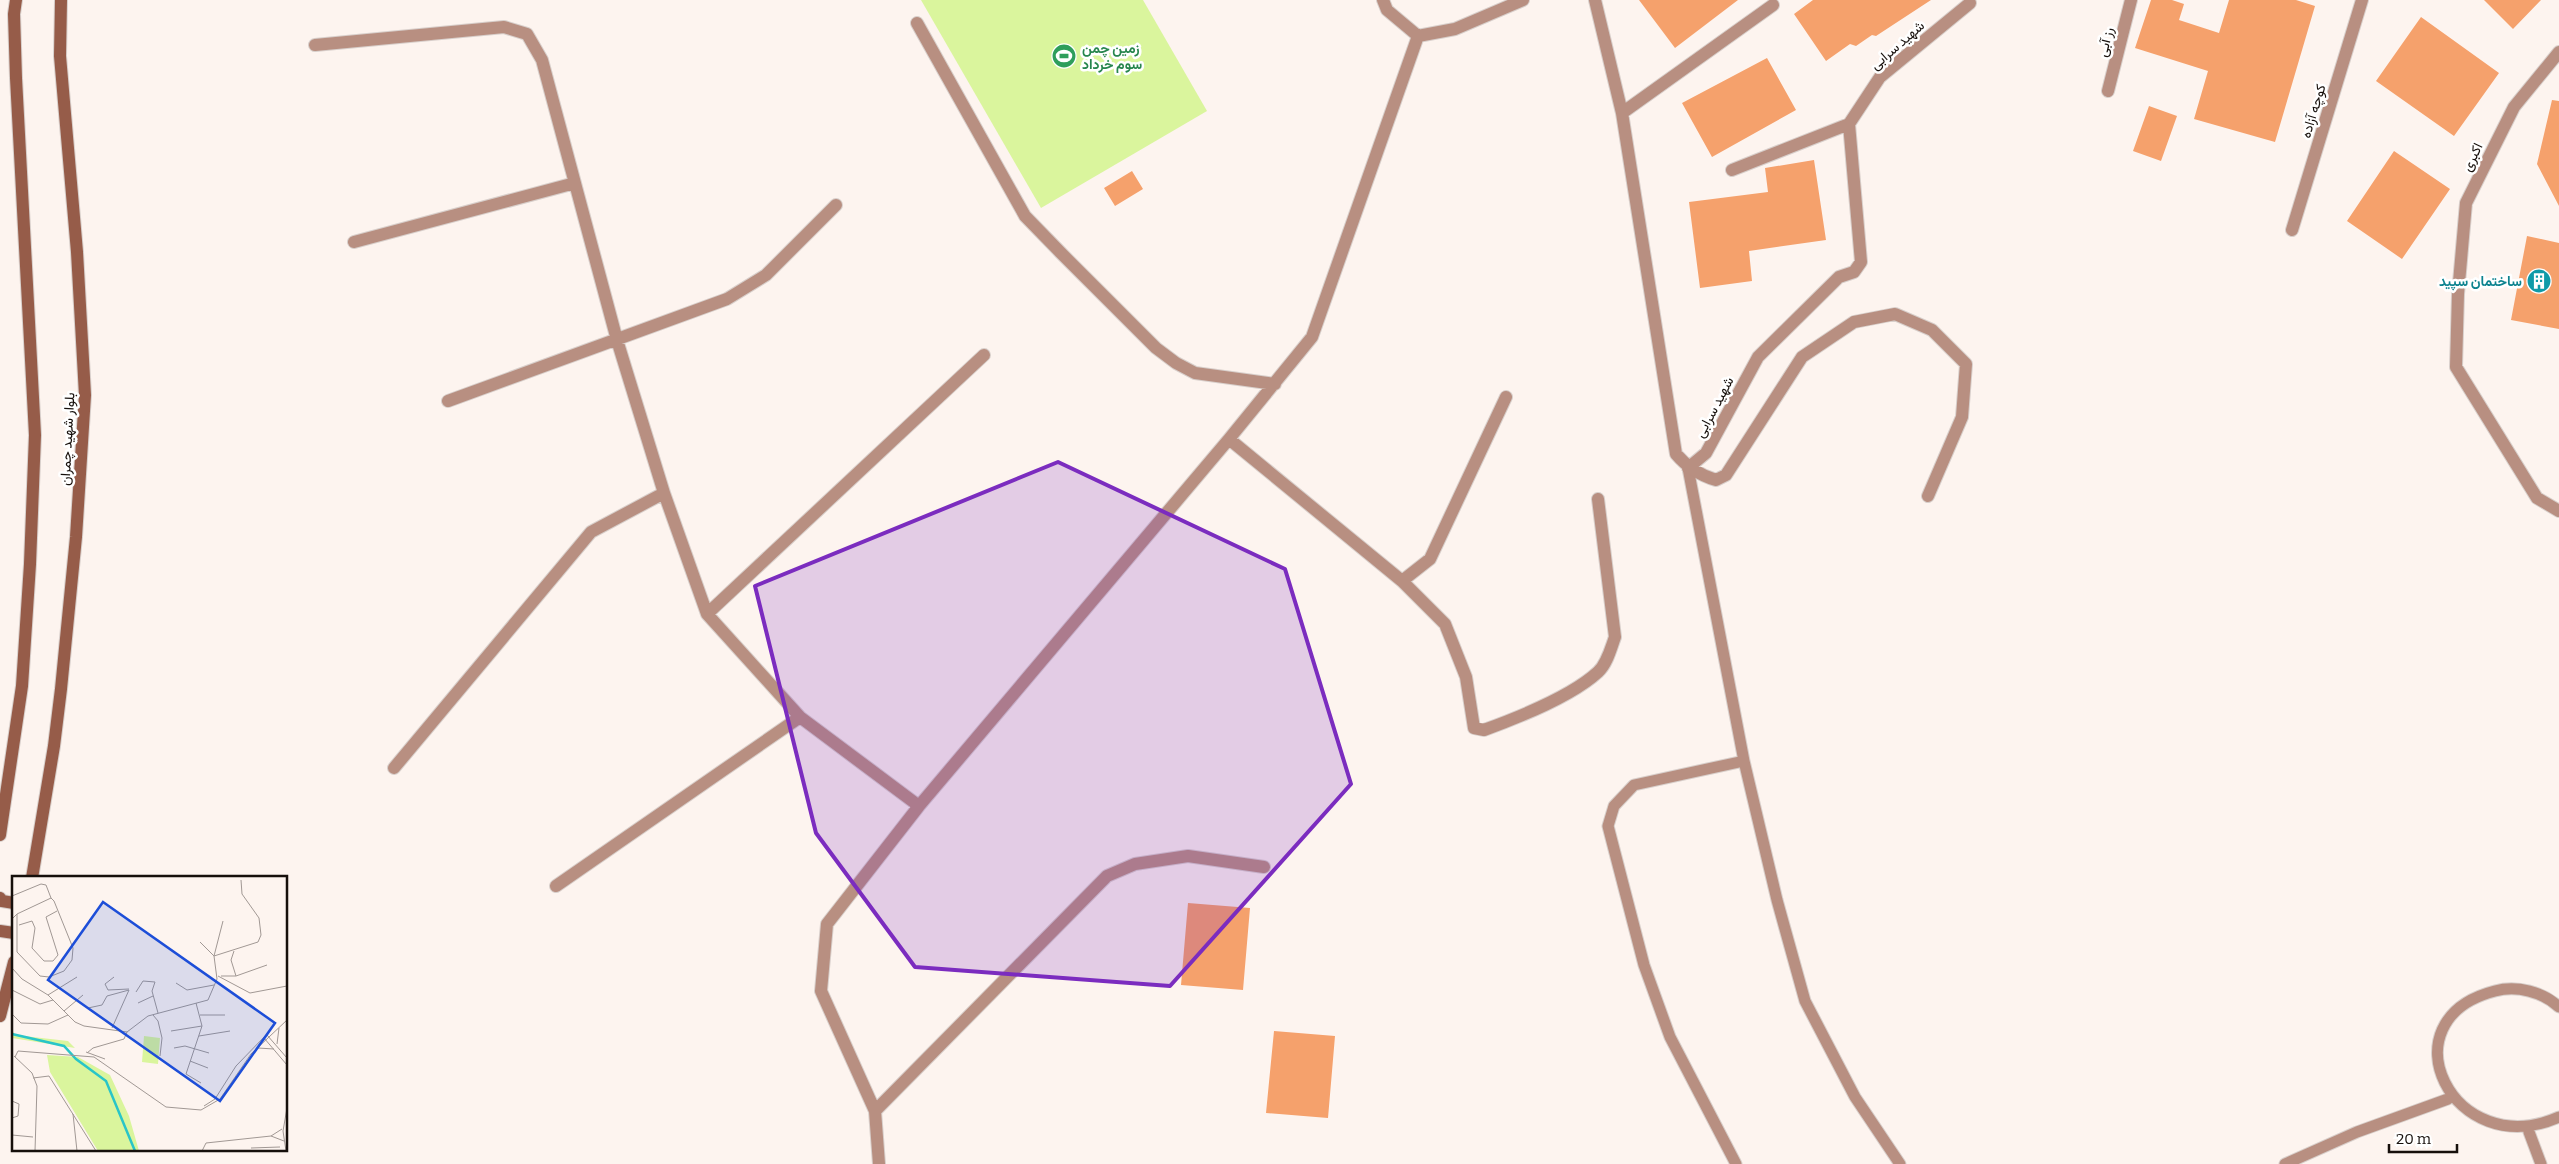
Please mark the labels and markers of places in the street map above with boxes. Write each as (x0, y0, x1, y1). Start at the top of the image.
place label: زمین چمن سوم خرداد (1082, 40, 1142, 73)
sports icon: زمین چمن سوم خرداد (1051, 43, 1077, 69)
building icon: ساختمان سپید (2526, 268, 2552, 294)
place label: ساختمان سپید (2439, 273, 2522, 291)

